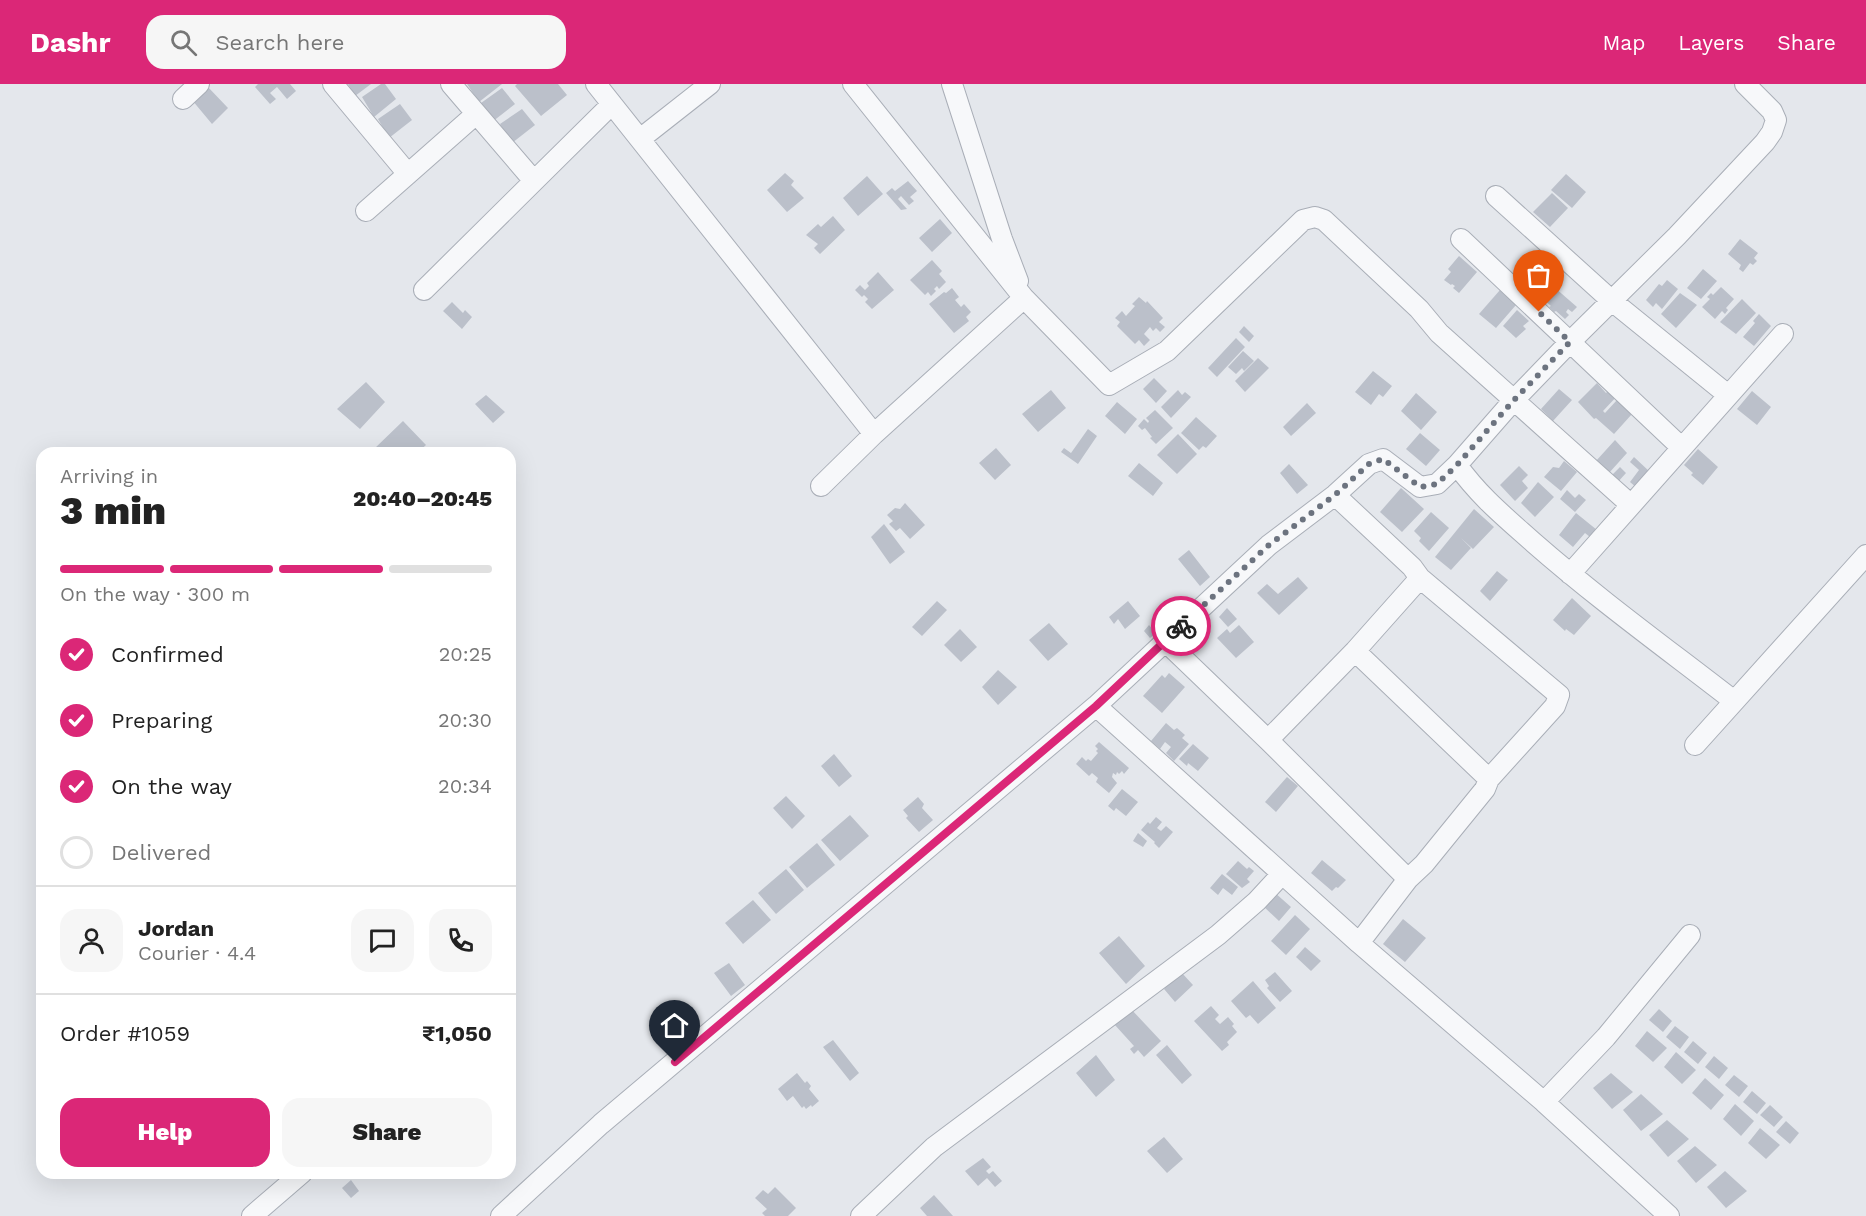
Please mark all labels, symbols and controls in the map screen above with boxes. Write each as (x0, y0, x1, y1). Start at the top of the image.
search box (146, 15, 566, 69)
text: Dashr (30, 26, 110, 59)
icon: search (167, 26, 200, 59)
text: Search here (215, 30, 344, 55)
text: Map (1602, 30, 1645, 55)
text: Layers (1678, 30, 1744, 55)
text: Share (1777, 30, 1836, 55)
pin (1513, 250, 1564, 312)
icon: bag (1522, 259, 1555, 292)
text: Arriving in (60, 464, 158, 488)
text: 20:40–20:45 (353, 486, 492, 511)
text: 3 min (60, 488, 166, 533)
text: On the way · 300 m (60, 582, 250, 606)
courier (1151, 596, 1211, 656)
icon: bike (1165, 610, 1198, 643)
icon: check (60, 638, 93, 671)
text: Confirmed (111, 642, 224, 667)
text: 20:25 (439, 642, 492, 666)
icon: check (60, 704, 93, 737)
text: Preparing (111, 708, 212, 733)
text: 20:30 (438, 708, 492, 732)
icon: check (60, 770, 93, 803)
text: On the way (111, 774, 232, 799)
text: 20:34 (438, 774, 492, 798)
text: Delivered (111, 840, 211, 865)
button: person (60, 909, 123, 972)
button: chat (351, 909, 414, 972)
button: phone (429, 909, 492, 972)
text: Jordan (138, 916, 214, 941)
text: Courier · 4.4 (138, 941, 256, 965)
pin (649, 1000, 700, 1062)
icon: home (658, 1009, 691, 1042)
text: Order #1059 (60, 1021, 190, 1046)
text: ₹1,050 (422, 1021, 492, 1046)
button: Help (60, 1098, 270, 1167)
button: Share (282, 1098, 492, 1167)

